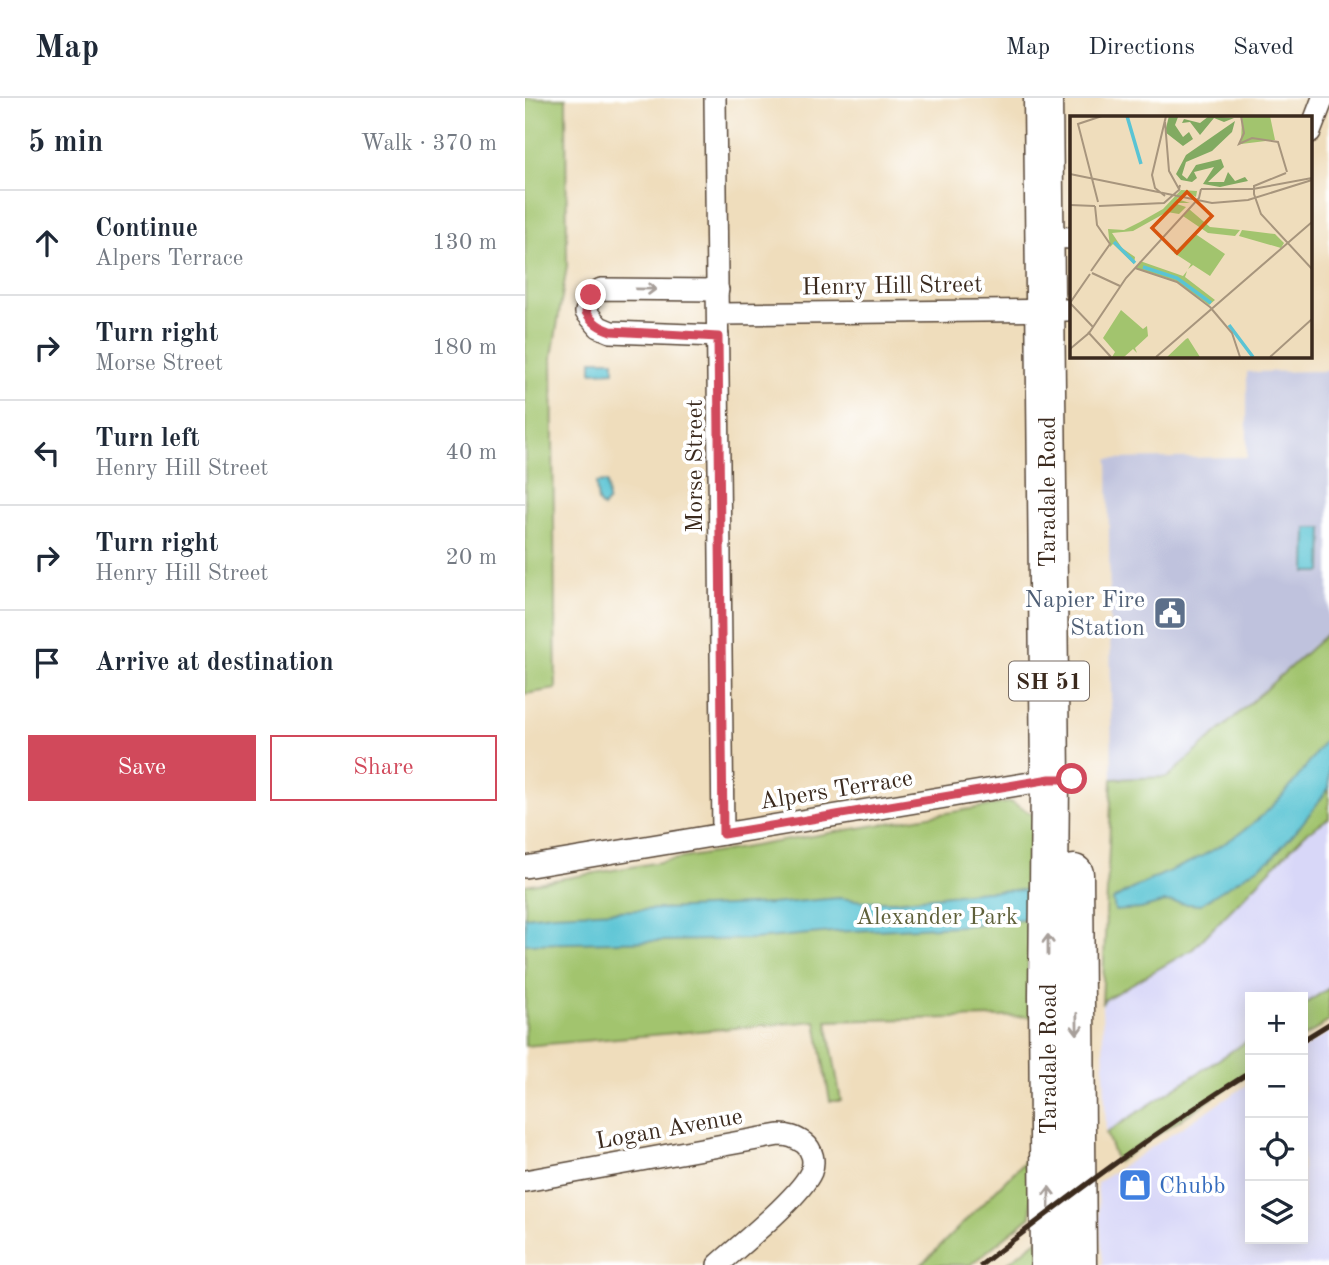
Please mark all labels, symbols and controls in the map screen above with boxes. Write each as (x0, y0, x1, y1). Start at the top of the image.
text: Map (35, 32, 99, 65)
text: Map (1006, 36, 1050, 60)
text: Directions (1088, 36, 1195, 60)
text: Saved (1233, 36, 1294, 60)
inset map (1070, 116, 1311, 357)
text: 5 min (28, 128, 103, 158)
text: Walk · 370 m (361, 132, 497, 155)
text: Continue (95, 216, 198, 242)
icon: ahead (28, 224, 66, 262)
text: 130 m (432, 231, 497, 254)
text: Alpers Terrace (95, 247, 243, 270)
street label: Henry Hill Street (801, 273, 983, 301)
route end (575, 279, 606, 310)
one-way arrow (635, 283, 658, 296)
text: Turn right (95, 321, 218, 347)
icon: right (28, 329, 66, 367)
text: 180 m (432, 336, 497, 359)
text: Morse Street (95, 352, 223, 375)
street label: Morse Street (684, 399, 708, 533)
street label: Taradale Road (1037, 416, 1061, 568)
text: Turn left (95, 426, 200, 452)
icon: left (28, 434, 66, 472)
text: 40 m (446, 441, 497, 464)
text: Henry Hill Street (95, 457, 268, 480)
text: Turn right (95, 531, 218, 557)
icon: right (28, 539, 66, 577)
text: 20 m (446, 546, 497, 569)
text: Henry Hill Street (95, 562, 268, 585)
place label: Napier Fire Station (1025, 589, 1145, 641)
public building icon: Napier Fire Station (1151, 594, 1189, 632)
icon: arrive (28, 644, 66, 682)
text: Arrive at destination (95, 650, 334, 676)
road number: SH 51 (1009, 662, 1089, 701)
button: Save (28, 735, 256, 801)
button: Share (270, 735, 497, 801)
route start (1056, 763, 1087, 794)
street label: Alpers Terrace (758, 767, 915, 815)
park label: Alexander Park (856, 906, 1018, 930)
one-way arrow (1041, 934, 1055, 957)
street label: Taradale Road (1038, 983, 1062, 1135)
map controls (1245, 992, 1308, 1244)
button: + (1245, 992, 1308, 1055)
one-way arrow (1070, 1012, 1083, 1035)
button: − (1245, 1055, 1308, 1118)
street label: Logan Avenue (594, 1105, 745, 1155)
button: locate (1245, 1118, 1308, 1181)
shop icon: Chubb (1116, 1166, 1154, 1204)
place label: Chubb (1159, 1175, 1226, 1199)
button: layers (1245, 1181, 1308, 1244)
one-way arrow (1042, 1186, 1056, 1209)

